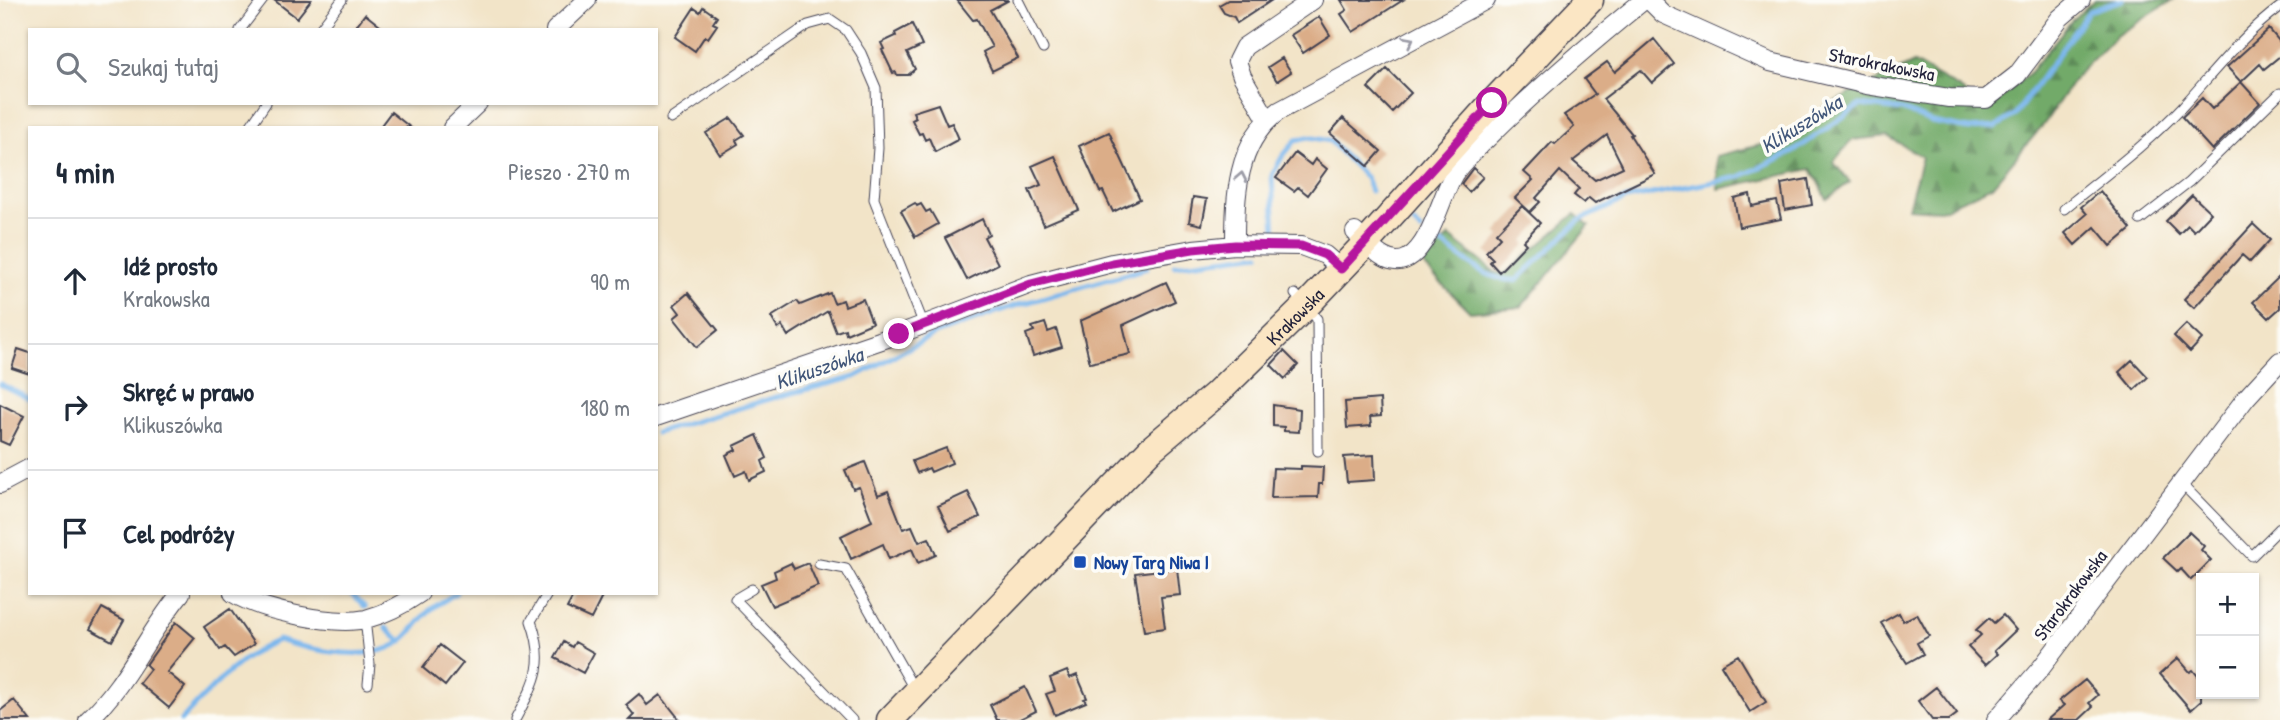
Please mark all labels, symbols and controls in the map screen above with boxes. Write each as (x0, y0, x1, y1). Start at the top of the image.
search box (28, 28, 658, 105)
one-way arrow (1402, 36, 1414, 49)
street label: Starokrakowska (1827, 41, 1938, 87)
icon: search (52, 48, 90, 86)
text: Szukaj tutaj (108, 49, 219, 84)
water label: Klikuszówka (1755, 86, 1849, 160)
route start (1476, 87, 1507, 118)
text: 4 min (56, 152, 115, 192)
text: Pieszo · 270 m (508, 156, 630, 187)
one-way arrow (1232, 171, 1247, 183)
text: Idź prosto (123, 248, 217, 283)
icon: ahead (56, 262, 94, 300)
text: 90 m (590, 266, 630, 297)
street label: Krakowska (1260, 282, 1330, 351)
text: Krakowska (123, 283, 210, 314)
route end (883, 318, 914, 349)
water label: Klikuszówka (771, 339, 869, 396)
text: Skręć w prawo (123, 374, 254, 409)
icon: right (56, 388, 94, 426)
text: 180 m (580, 392, 630, 423)
text: Klikuszówka (123, 409, 222, 440)
icon: arrive (56, 514, 94, 552)
text: Cel podróży (123, 516, 235, 551)
street label: Starokrakowska (2027, 544, 2113, 646)
place label: Nowy Targ Niwa I (1094, 549, 1209, 576)
marker: Nowy Targ Niwa I (1072, 554, 1088, 570)
map controls (2196, 573, 2259, 699)
button: + (2196, 573, 2259, 636)
button: − (2196, 636, 2259, 699)

